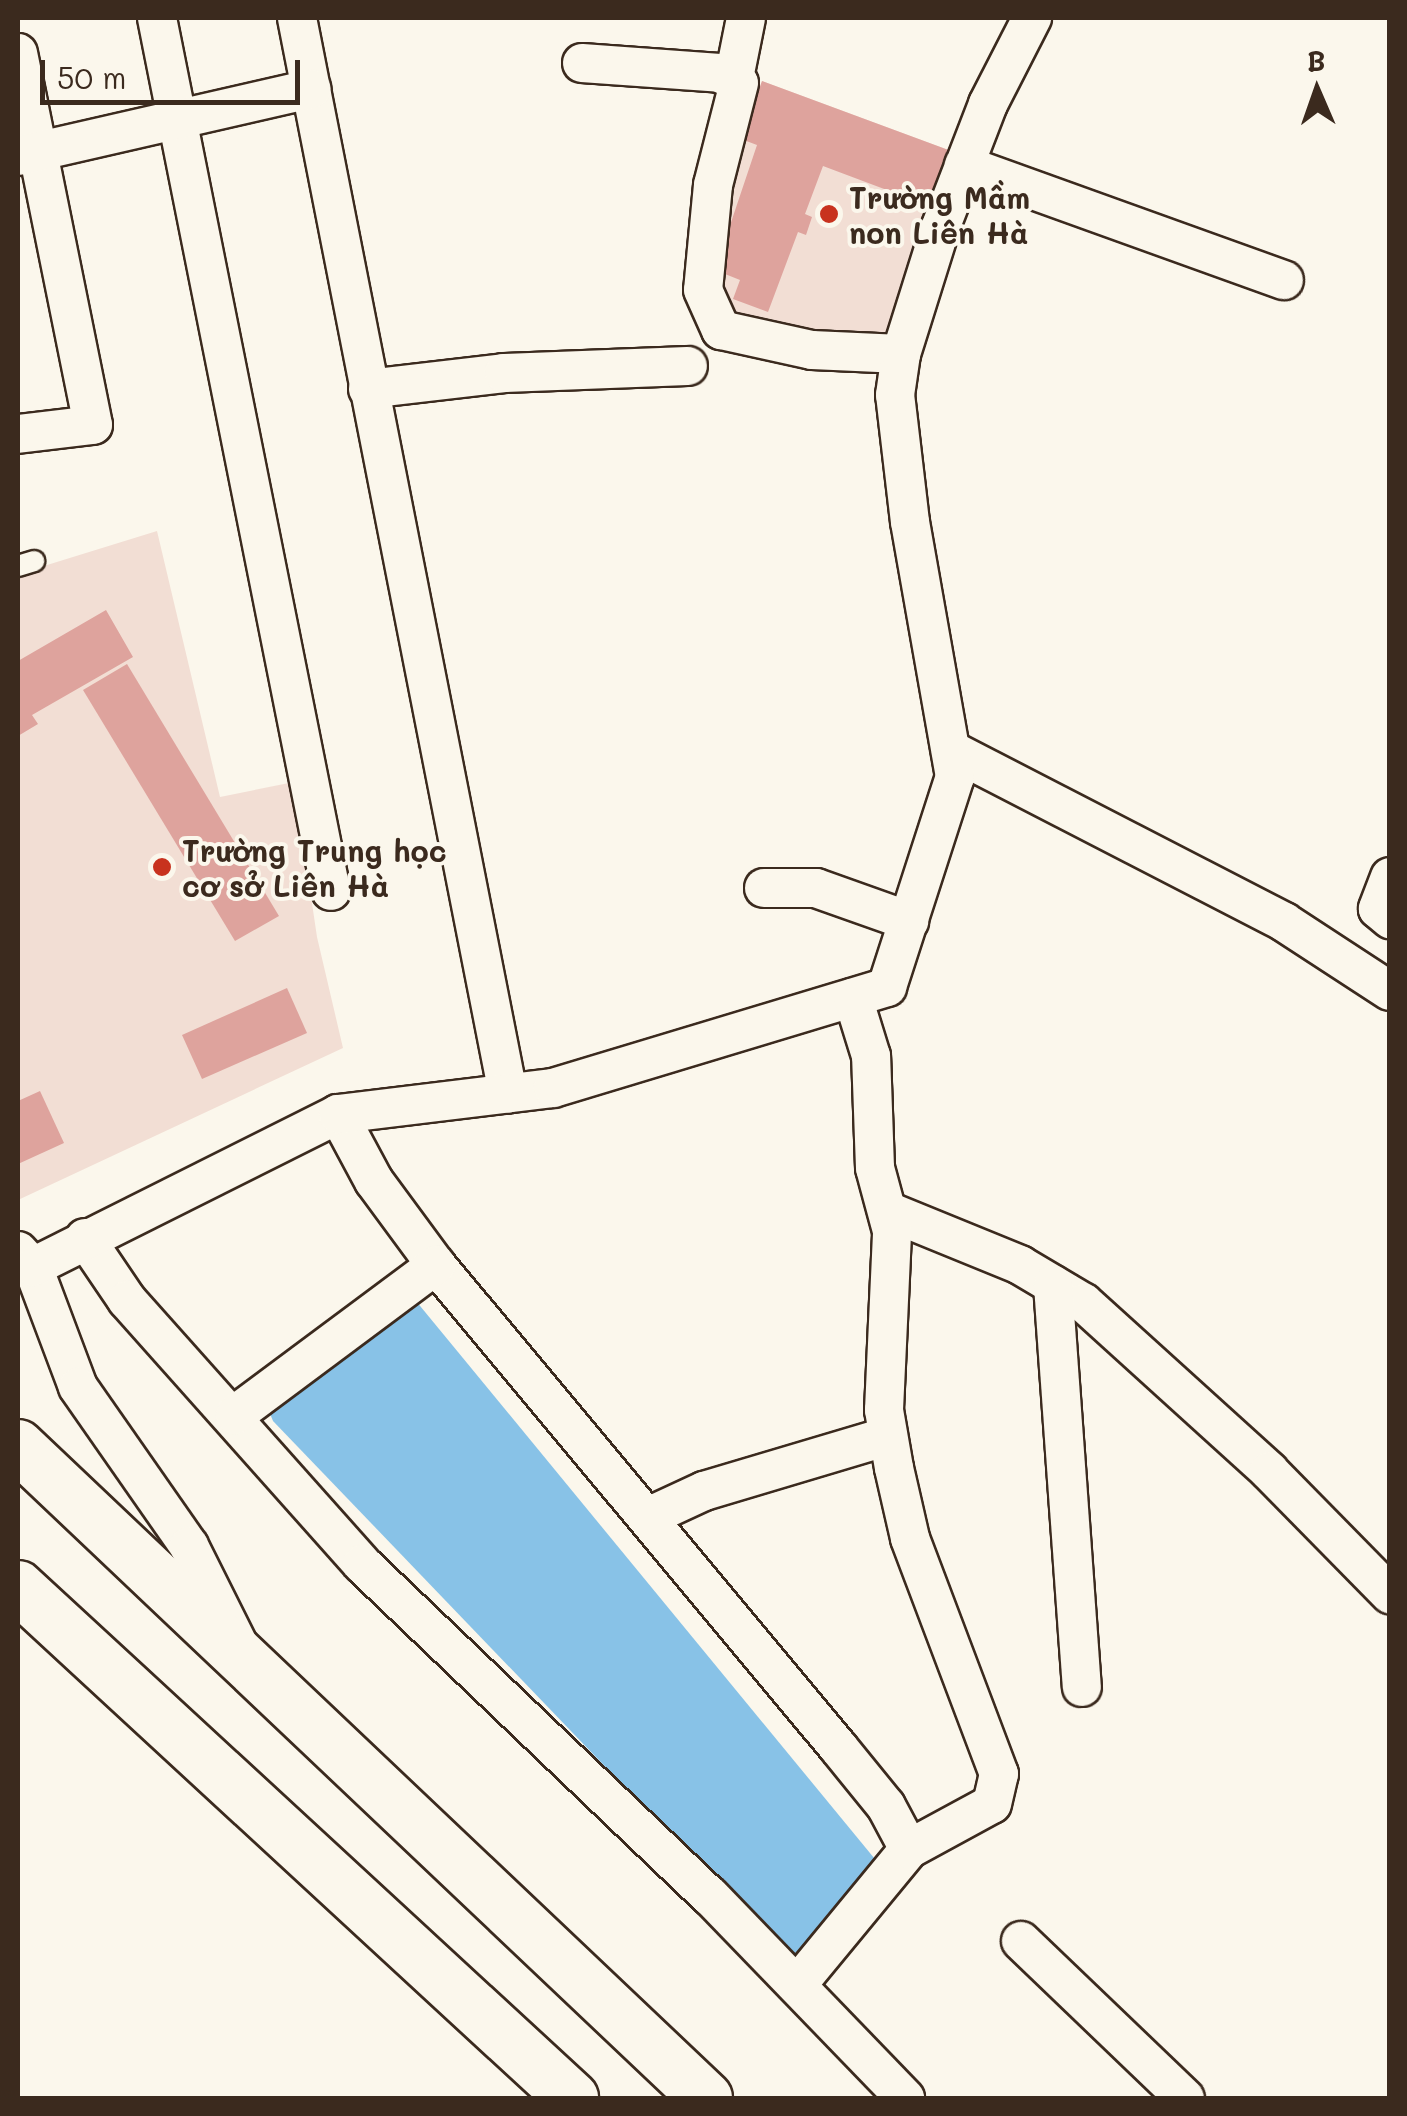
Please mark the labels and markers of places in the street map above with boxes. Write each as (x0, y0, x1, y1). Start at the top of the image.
place label: Trường Mầm non Liên Hà (849, 179, 1030, 250)
marker: Trường Mầm non Liên Hà (818, 203, 840, 225)
place label: Trường Trung học cơ sở Liên Hà (182, 832, 447, 902)
marker: Trường Trung học cơ sở Liên Hà (151, 856, 173, 878)

